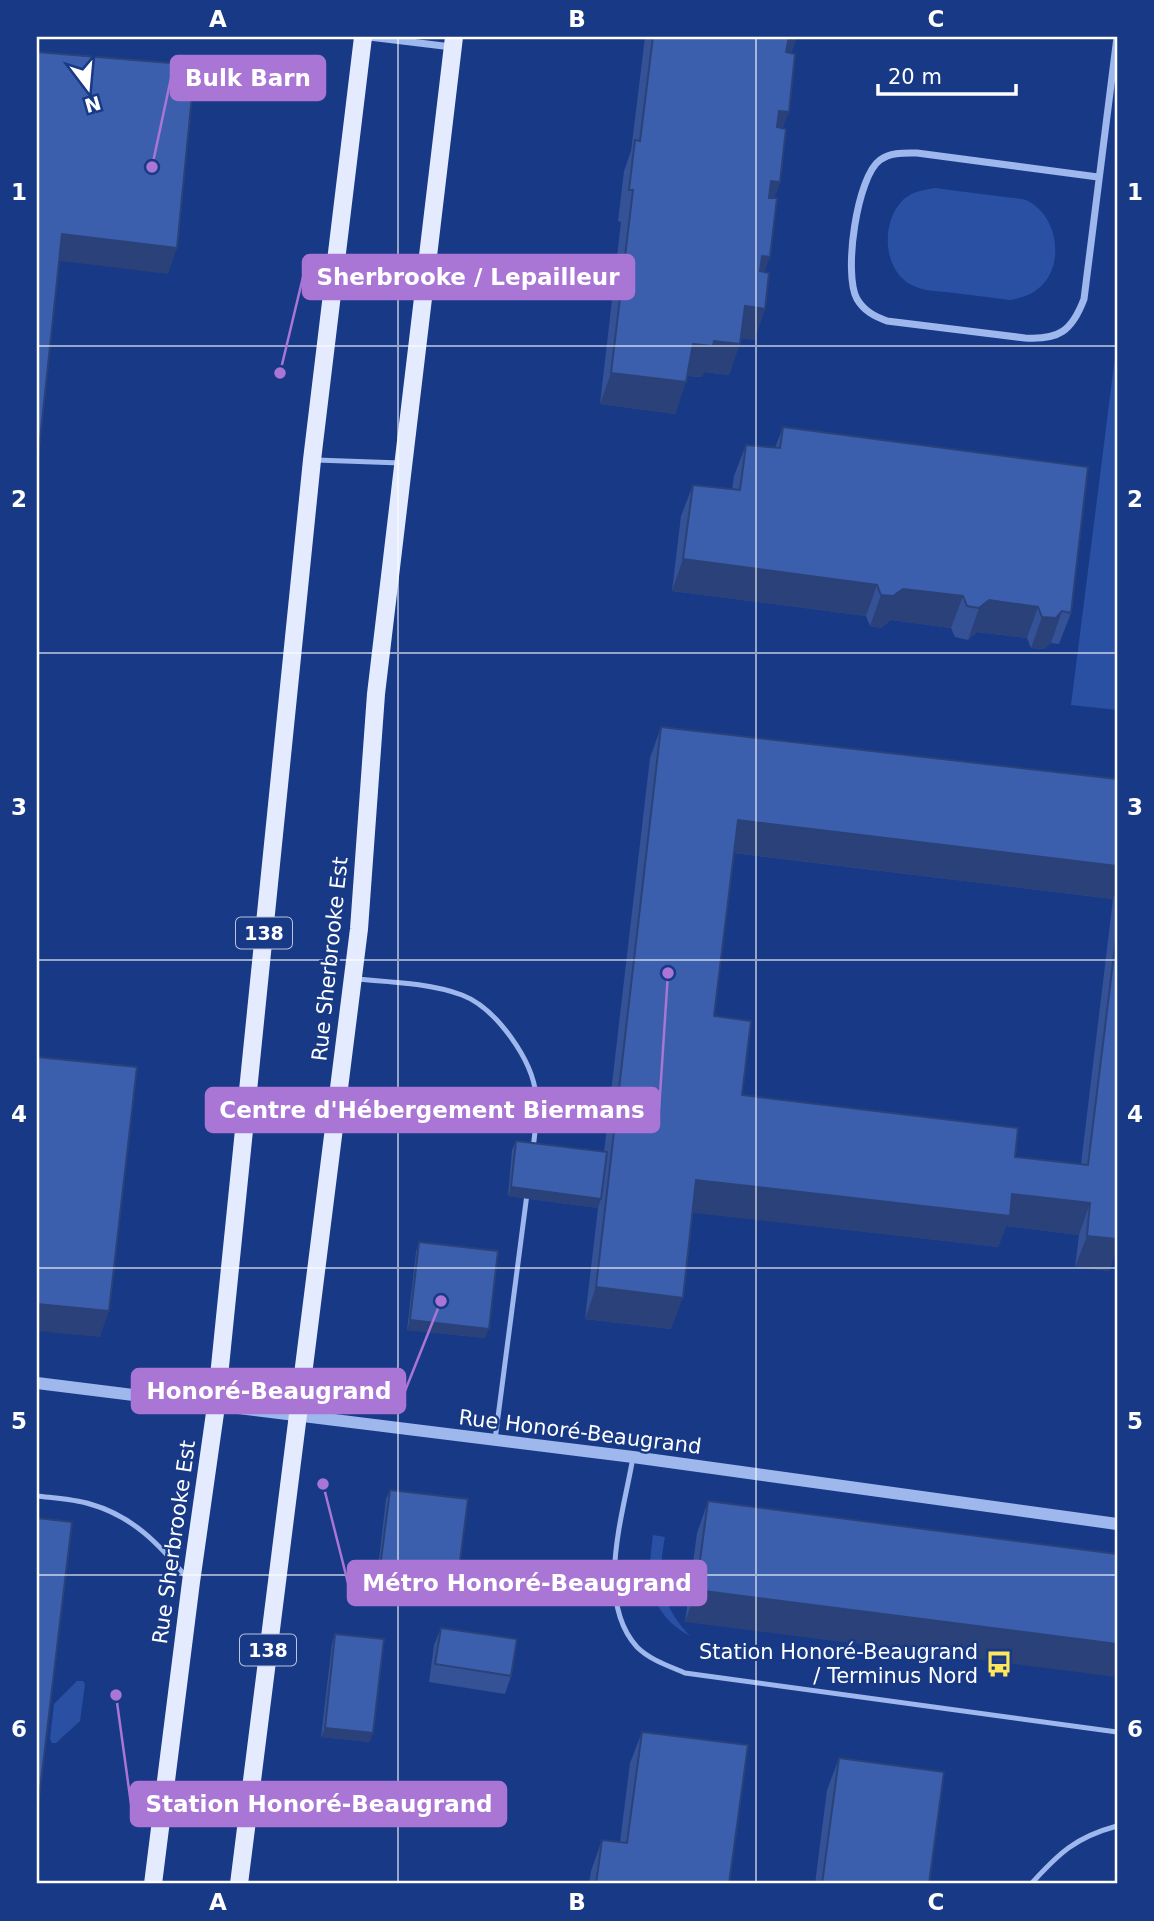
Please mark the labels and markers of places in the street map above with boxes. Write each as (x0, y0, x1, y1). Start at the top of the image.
callout: Bulk Barn (171, 56, 325, 100)
callout: Sherbrooke / Lepailleur (303, 255, 634, 299)
callout: Centre d'Hébergement Biermans (206, 1088, 659, 1132)
callout: Honoré-Beaugrand (132, 1369, 405, 1413)
callout: Métro Honoré-Beaugrand (348, 1561, 706, 1605)
place label: Station Honoré-Beaugrand / Terminus Nord (699, 1640, 978, 1688)
bus stop icon: Station Honoré-Beaugrand / Terminus Nord (984, 1649, 1014, 1679)
callout: Station Honoré-Beaugrand (131, 1782, 506, 1826)

